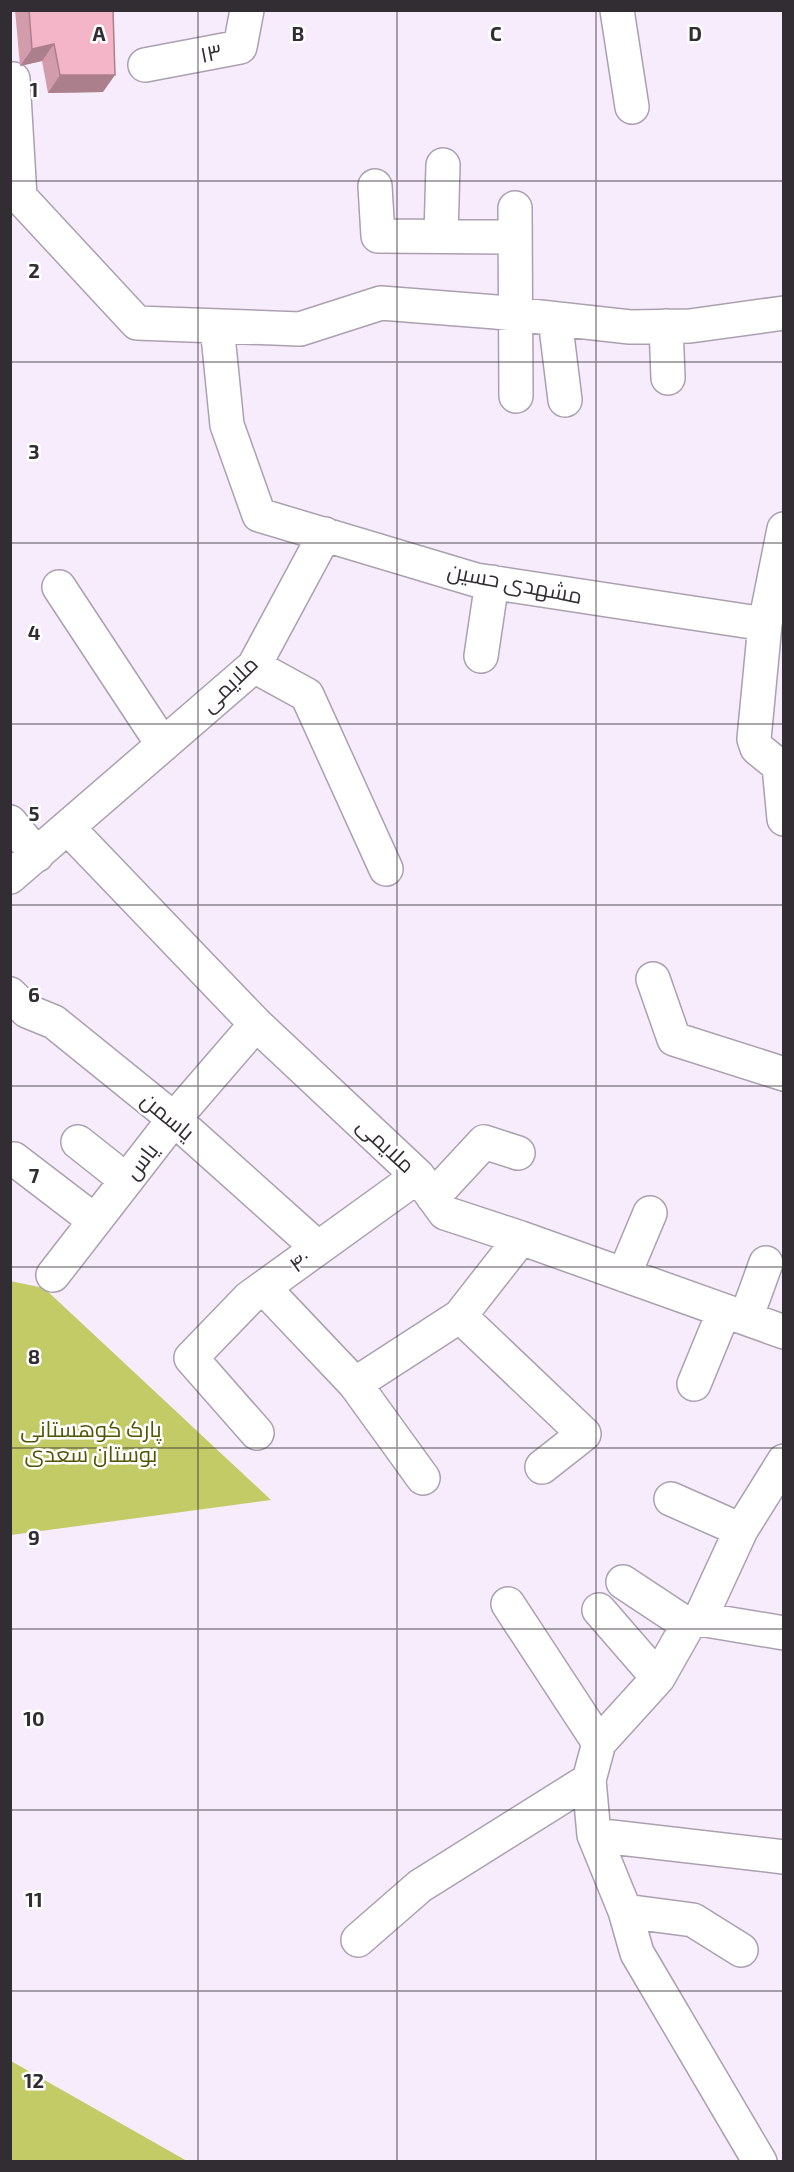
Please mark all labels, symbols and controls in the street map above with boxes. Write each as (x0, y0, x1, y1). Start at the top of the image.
text: A (92, 21, 106, 45)
text: B (292, 21, 304, 45)
text: C (490, 21, 502, 45)
text: D (688, 21, 702, 45)
street label: ۱۳ (198, 37, 224, 67)
text: 1 (30, 77, 38, 101)
text: 2 (28, 258, 40, 282)
text: 3 (28, 439, 40, 463)
street label: مشهدی حسین (445, 556, 585, 610)
text: 4 (28, 620, 41, 644)
street label: ملایمی (194, 650, 264, 718)
text: 5 (28, 801, 40, 825)
text: 6 (28, 982, 40, 1006)
street label: یاسمن (136, 1086, 200, 1146)
street label: ملایمی (351, 1111, 421, 1179)
street label: یاس (118, 1137, 164, 1185)
text: 7 (29, 1163, 40, 1187)
street label: ۴۰ (284, 1244, 315, 1277)
text: 8 (28, 1344, 40, 1368)
park label: پارک کوهستانی بوستان سعدی (20, 1415, 162, 1467)
text: 9 (28, 1525, 40, 1549)
text: 10 (23, 1706, 45, 1730)
text: 11 (25, 1887, 43, 1911)
text: 12 (24, 2068, 44, 2092)

